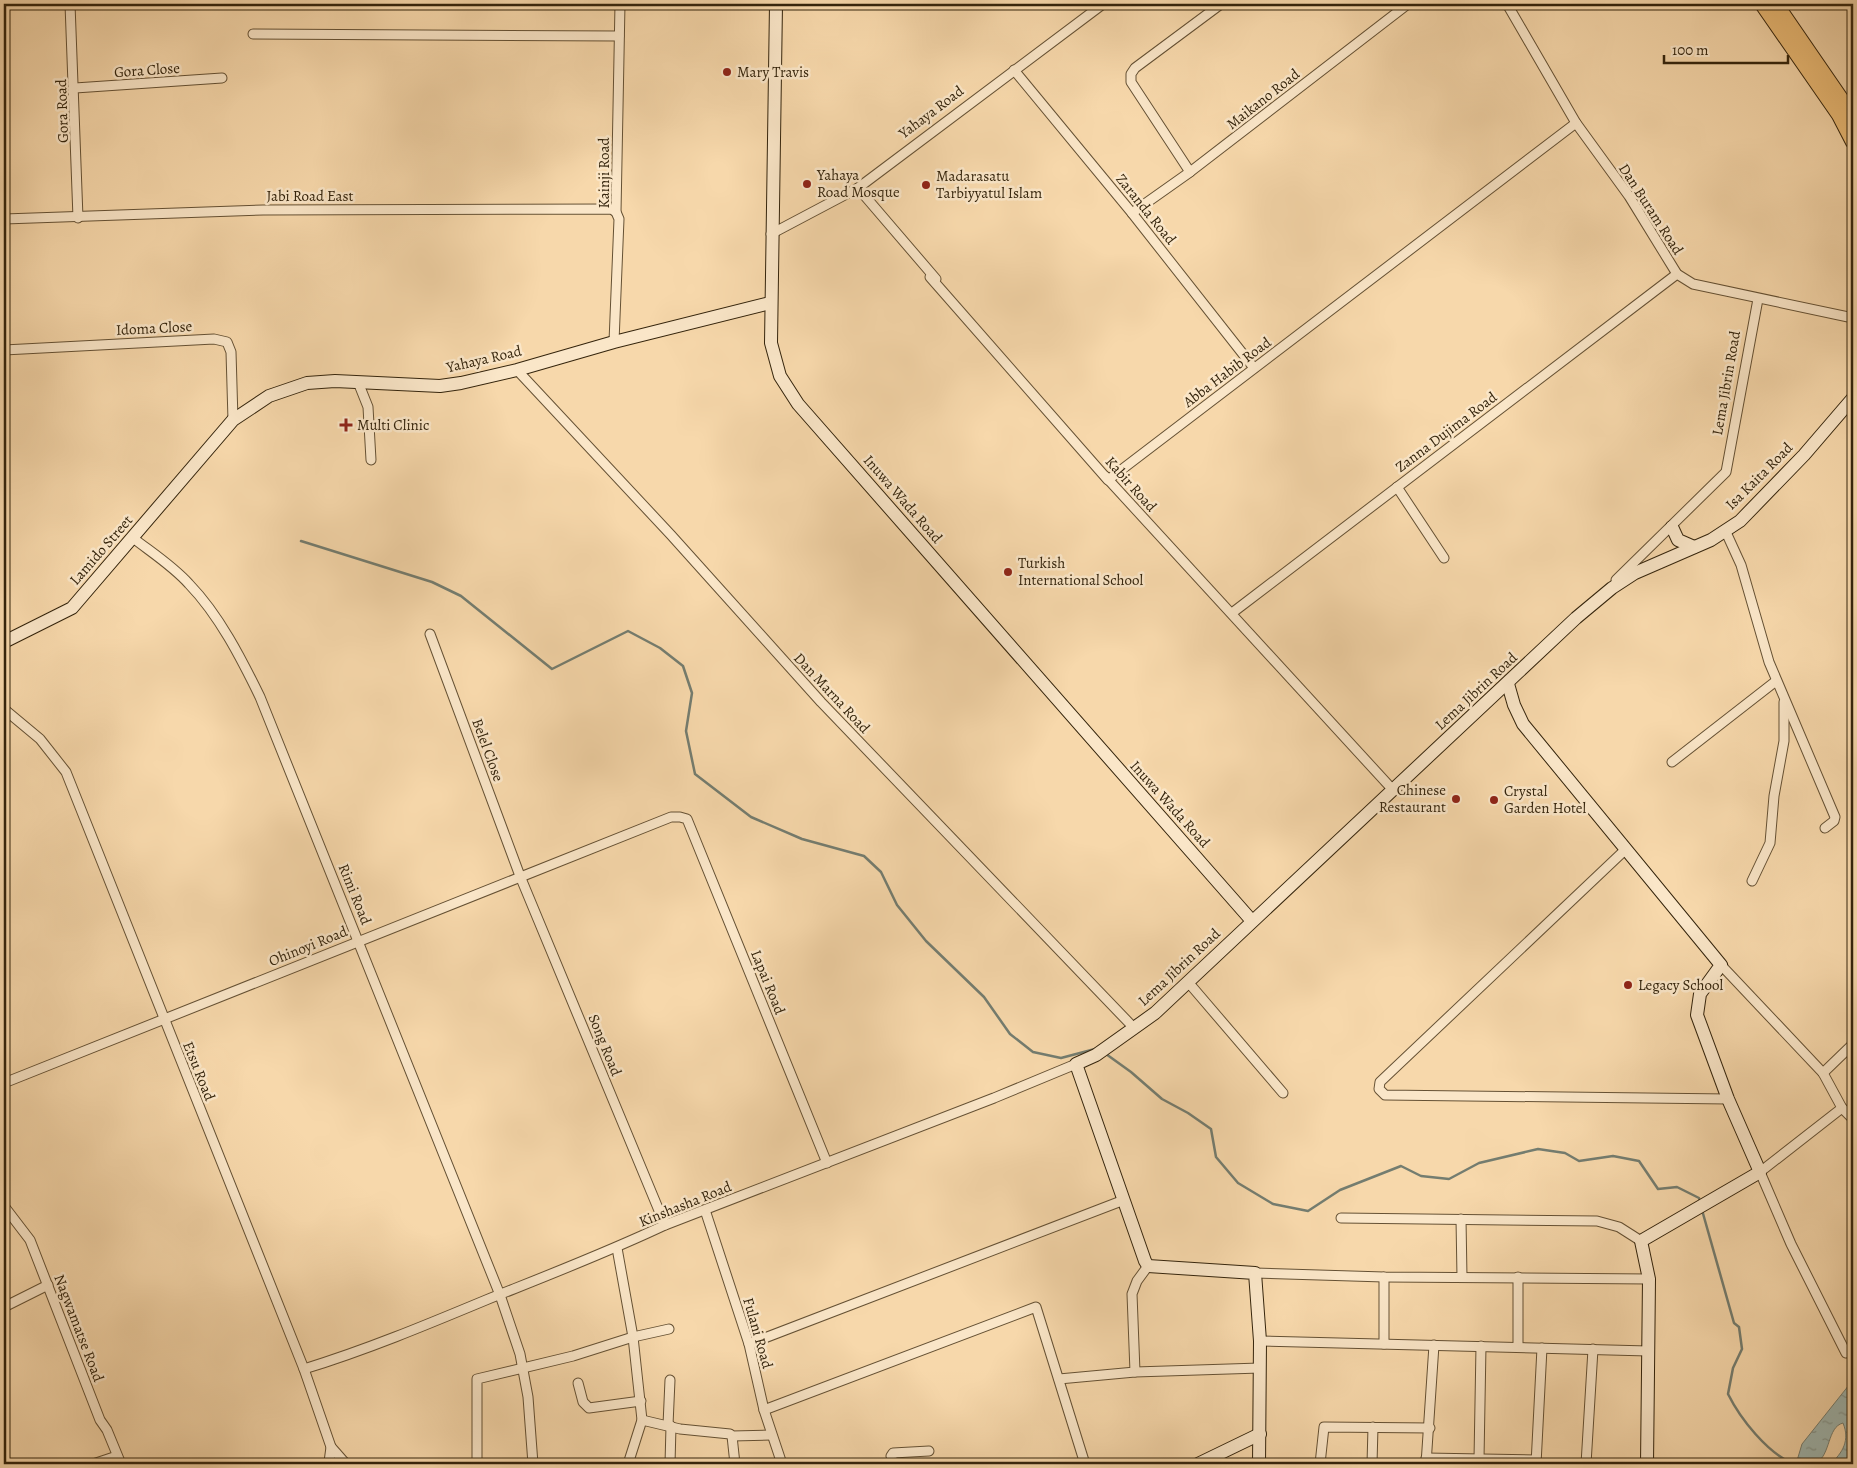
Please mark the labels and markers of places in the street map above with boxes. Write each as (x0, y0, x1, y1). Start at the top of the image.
place label: Mary Travis (737, 62, 809, 82)
marker: Mary Travis (721, 66, 733, 78)
place label: Yahaya Road Mosque (816, 165, 900, 202)
place label: Madarasatu Tarbiyyatul Islam (936, 166, 1043, 203)
marker: Yahaya Road Mosque (801, 178, 813, 190)
marker: Madarasatu Tarbiyyatul Islam (920, 179, 932, 191)
place label: Multi Clinic (357, 415, 429, 435)
marker: Multi Clinic (339, 418, 353, 432)
place label: Turkish International School (1018, 553, 1144, 590)
marker: Turkish International School (1002, 566, 1014, 578)
place label: Chinese Restaurant (1379, 780, 1446, 817)
place label: Crystal Garden Hotel (1504, 781, 1587, 818)
marker: Chinese Restaurant (1450, 793, 1462, 805)
marker: Crystal Garden Hotel (1488, 794, 1500, 806)
place label: Legacy School (1638, 975, 1723, 995)
marker: Legacy School (1622, 979, 1634, 991)

